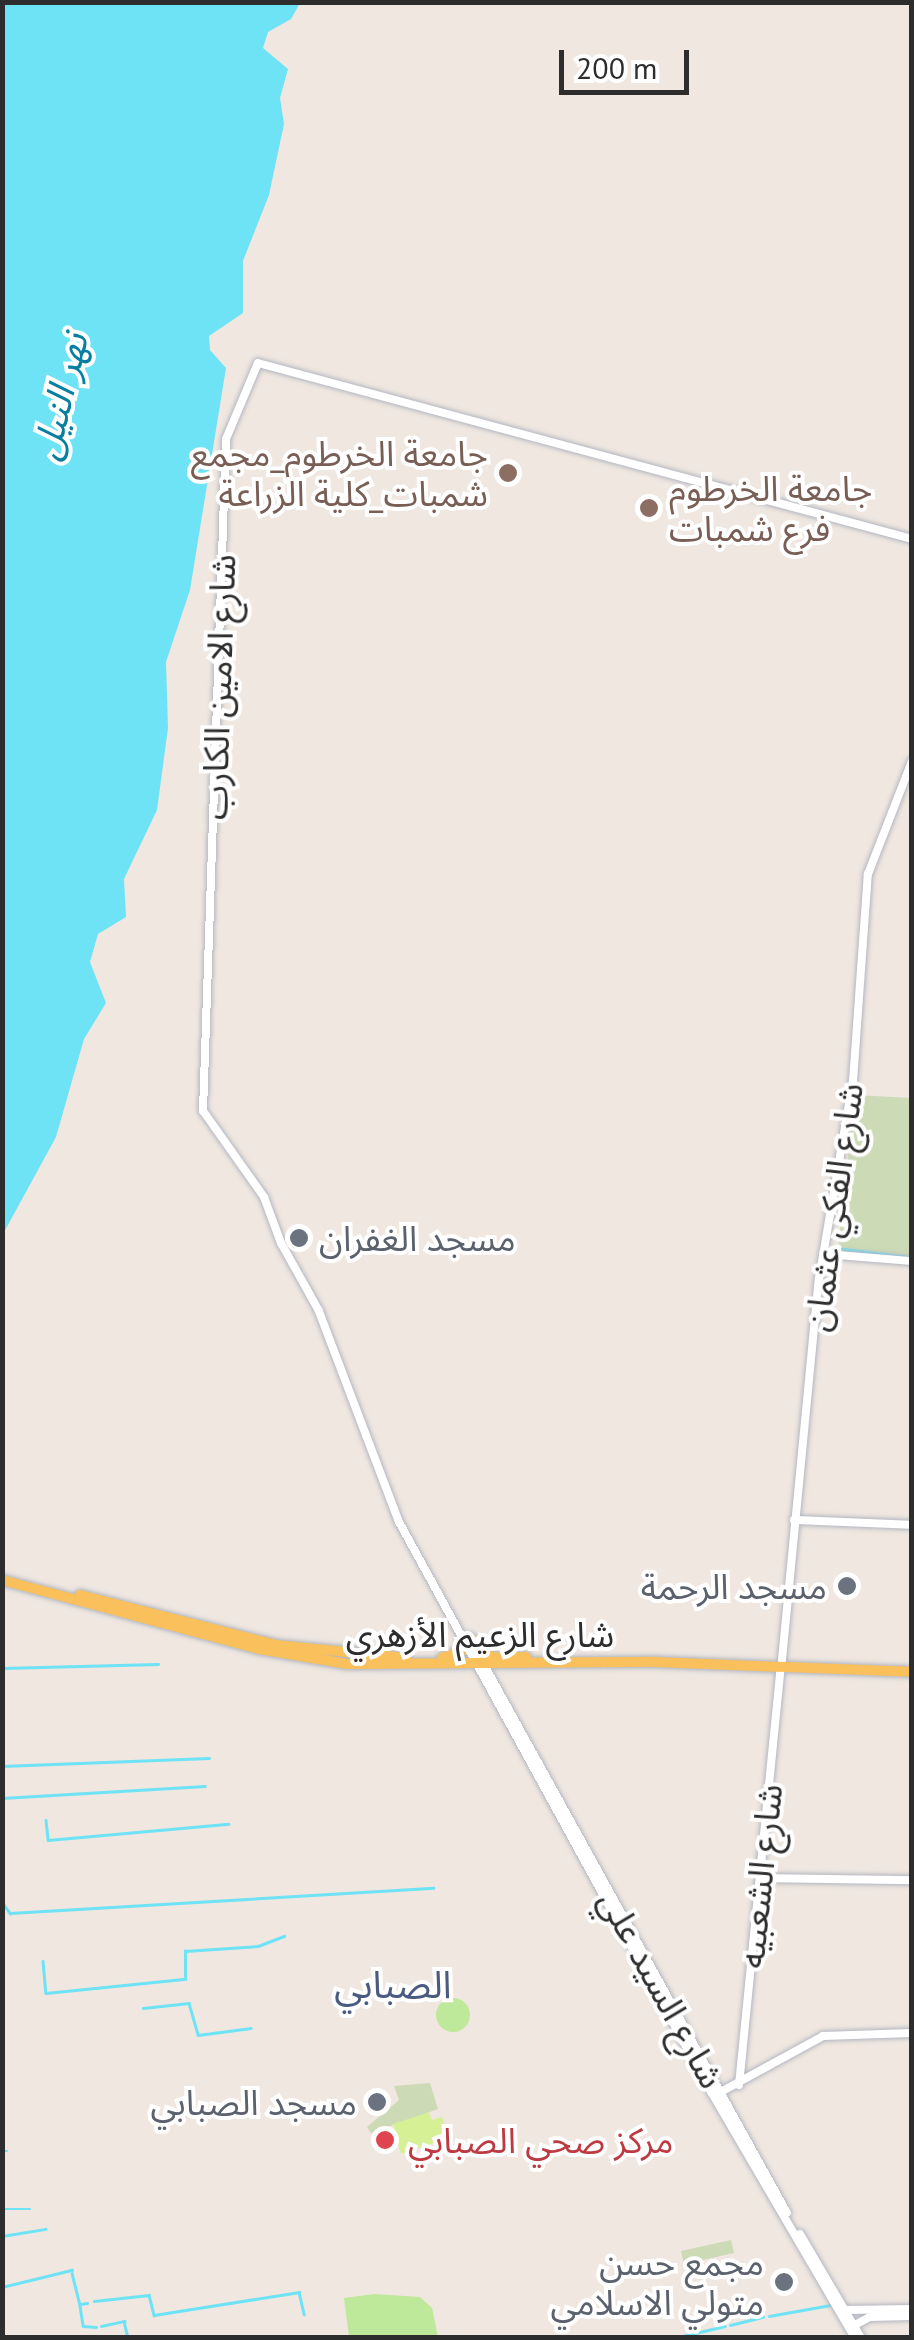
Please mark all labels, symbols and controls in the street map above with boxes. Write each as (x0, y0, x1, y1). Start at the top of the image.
scale bar (564, 30, 694, 92)
text: 200 m (576, 48, 657, 87)
water label: نهر النيل (21, 328, 97, 464)
place label: جامعة الخرطوم_مجمع شمبات_كلية الزراعة (191, 432, 488, 514)
marker: جامعة الخرطوم_مجمع شمبات_كلية الزراعة (497, 462, 519, 484)
place label: جامعة الخرطوم فرع شمبات (669, 467, 872, 549)
marker: جامعة الخرطوم فرع شمبات (638, 497, 660, 519)
street label: شارع الامين الكارب (192, 554, 244, 820)
street label: شارع الفكي عثمان (795, 1080, 871, 1334)
place label: مسجد الغفران (319, 1217, 516, 1259)
marker: مسجد الغفران (288, 1227, 310, 1249)
place label: مسجد الرحمة (641, 1565, 827, 1607)
marker: مسجد الرحمة (836, 1575, 858, 1597)
street label: شارع الزعيم الأزهري (346, 1613, 614, 1655)
street label: شارع الشعبيه (729, 1782, 791, 1970)
street label: شارع السيد علي (590, 1883, 734, 2095)
district label: الصبابي (334, 1961, 452, 2007)
place label: مسجد الصبابي (151, 2081, 357, 2123)
marker: مسجد الصبابي (366, 2091, 388, 2113)
place label: مركز صحي الصبابي (408, 2119, 673, 2161)
marker: مركز صحي الصبابي (372, 2127, 398, 2153)
place label: مجمع حسن متولي الاسلامي (551, 2241, 764, 2323)
marker: مجمع حسن متولي الاسلامي (773, 2271, 795, 2293)

